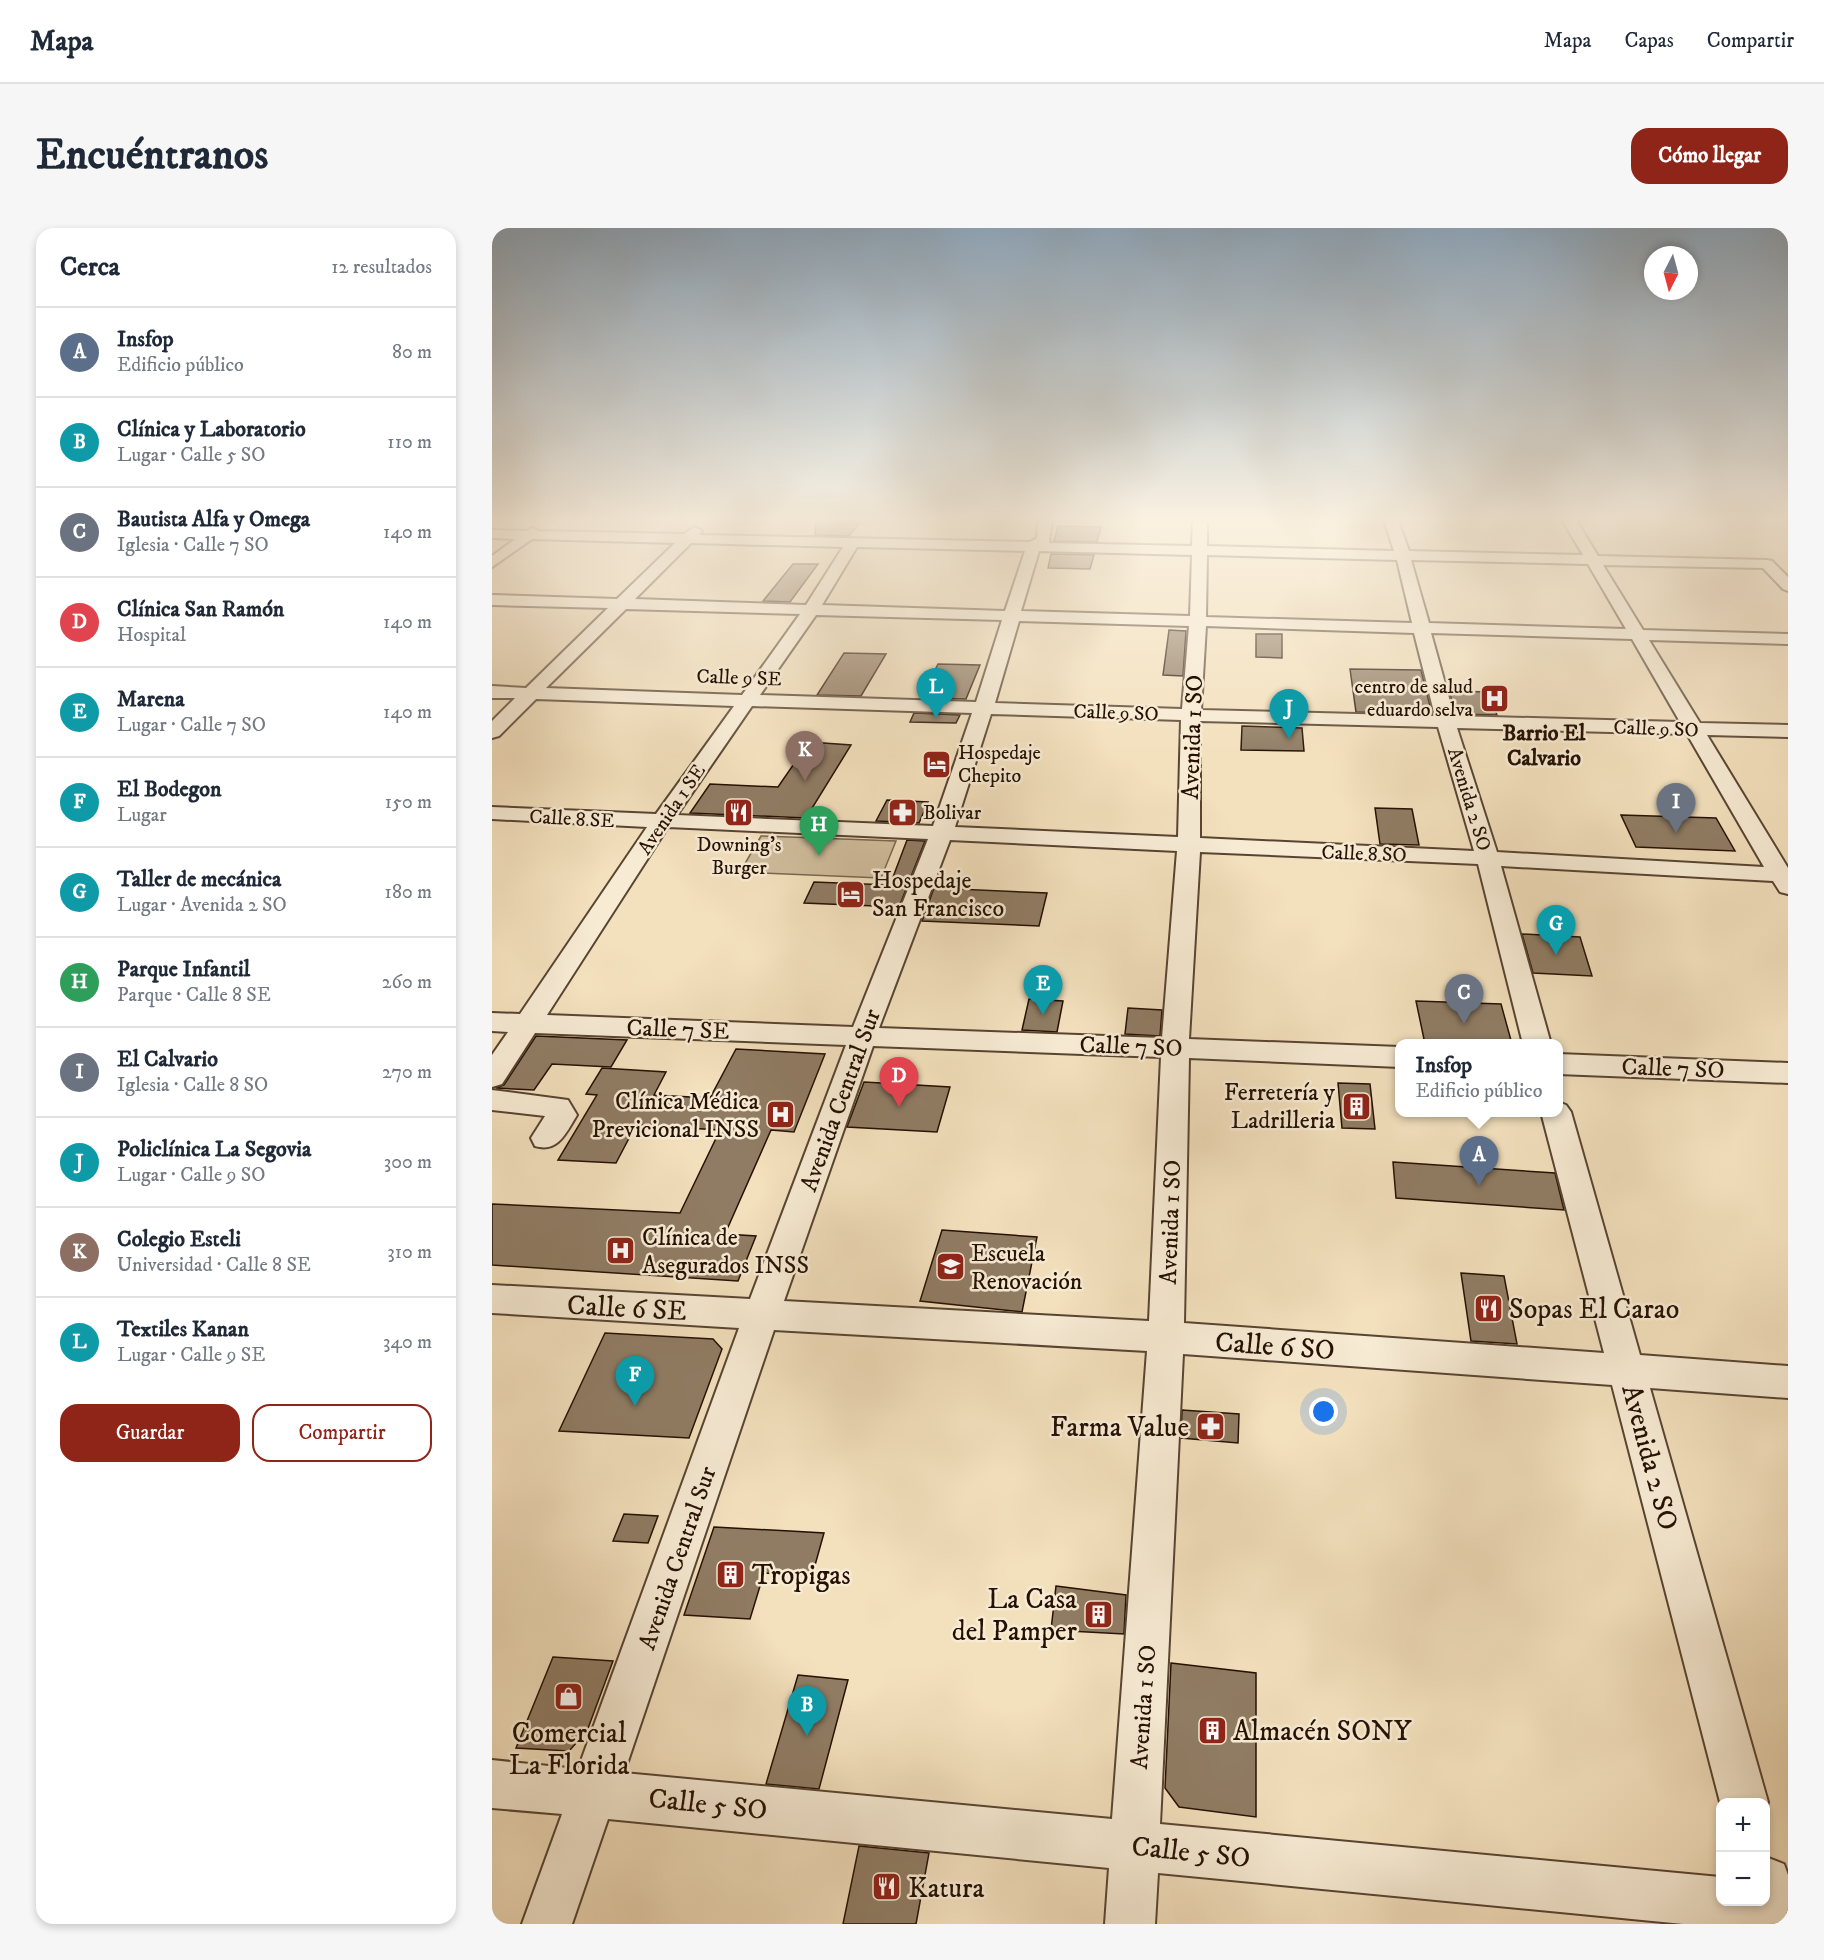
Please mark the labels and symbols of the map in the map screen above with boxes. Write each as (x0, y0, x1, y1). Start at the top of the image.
north arrow (1644, 246, 1698, 300)
street label: Calle 9 SE (696, 665, 782, 692)
pin: L (916, 668, 956, 718)
street label: Avenida 1 SO (1176, 674, 1210, 800)
place label: centro de salud eduardo selva (1355, 675, 1473, 723)
hospital icon: centro de salud eduardo selva (1478, 682, 1510, 714)
pin: J (1270, 690, 1308, 739)
street label: Calle 9 SO (1073, 700, 1159, 727)
street label: Calle 9 SO (1613, 716, 1699, 743)
district label: Barrio El Calvario (1503, 720, 1586, 772)
pin: K (786, 732, 824, 781)
place label: Hospedaje Chepito (958, 741, 1041, 789)
street label: Avenida 2 SO (1441, 745, 1496, 854)
hotel icon: Hospedaje Chepito (921, 748, 953, 780)
street label: Avenida 1 SE (633, 760, 712, 860)
pin: I (1656, 784, 1696, 833)
pharmacy icon: Bolivar (886, 796, 918, 828)
restaurant icon: Downing's Burger (723, 797, 755, 829)
place label: Bolivar (923, 801, 982, 826)
street label: Calle 8 SE (529, 805, 615, 834)
pin: H (800, 806, 838, 856)
place label: Downing's Burger (697, 833, 782, 881)
street label: Calle 8 SO (1321, 841, 1407, 868)
place label: Hospedaje San Francisco (872, 866, 1004, 924)
hotel icon: Hospedaje San Francisco (835, 878, 867, 910)
pin: G (1536, 906, 1576, 955)
pin: E (1024, 966, 1062, 1015)
pin: C (1444, 974, 1484, 1024)
street label: Avenida Central Sur (794, 1005, 888, 1196)
street label: Calle 7 SE (626, 1013, 730, 1047)
street label: Calle 7 SO (1079, 1030, 1183, 1064)
street label: Calle 7 SO (1621, 1052, 1725, 1086)
pin: D (880, 1058, 918, 1107)
place label: Ferretería y Ladrilleria (1224, 1078, 1336, 1136)
place label: Clínica Médica Previcional INSS (592, 1087, 760, 1145)
building icon: Ferretería y Ladrilleria (1340, 1090, 1372, 1122)
hospital icon: Clínica Médica Previcional INSS (764, 1099, 796, 1131)
pin: A (1460, 1136, 1498, 1186)
street label: Avenida 1 SO (1154, 1159, 1188, 1285)
place label: Clínica de Asegurados INSS (642, 1223, 809, 1281)
hospital icon: Clínica de Asegurados INSS (605, 1235, 637, 1267)
place label: Escuela Renovación (971, 1239, 1083, 1297)
school or university icon: Escuela Renovación (934, 1251, 966, 1283)
street label: Calle 6 SE (566, 1288, 688, 1329)
restaurant icon: Sopas El Carao (1472, 1292, 1504, 1324)
place label: Sopas El Carao (1509, 1292, 1679, 1327)
street label: Calle 6 SO (1214, 1325, 1336, 1368)
pin: F (616, 1356, 654, 1406)
street label: Avenida 2 SO (1613, 1381, 1686, 1534)
your location (1309, 1397, 1338, 1426)
place label: Farma Value (1050, 1410, 1189, 1445)
pharmacy icon: Farma Value (1194, 1410, 1226, 1442)
street label: Avenida Central Sur (633, 1463, 723, 1654)
building icon: Tropigas (715, 1558, 747, 1590)
place label: Tropigas (752, 1558, 851, 1593)
place label: La Casa del Pamper (952, 1582, 1078, 1649)
building icon: La Casa del Pamper (1082, 1598, 1114, 1630)
street label: Avenida 1 SO (1125, 1644, 1163, 1770)
shop icon: Comercial La Florida (553, 1680, 585, 1712)
pin: B (788, 1686, 826, 1736)
building icon: Almacén SONY (1196, 1714, 1228, 1746)
place label: Almacén SONY (1233, 1714, 1412, 1749)
place label: Comercial La Florida (509, 1716, 629, 1783)
street label: Calle 5 SO (647, 1781, 769, 1828)
street label: Calle 5 SO (1130, 1829, 1252, 1876)
restaurant icon: Katura (871, 1871, 903, 1903)
place label: Katura (908, 1871, 984, 1906)

